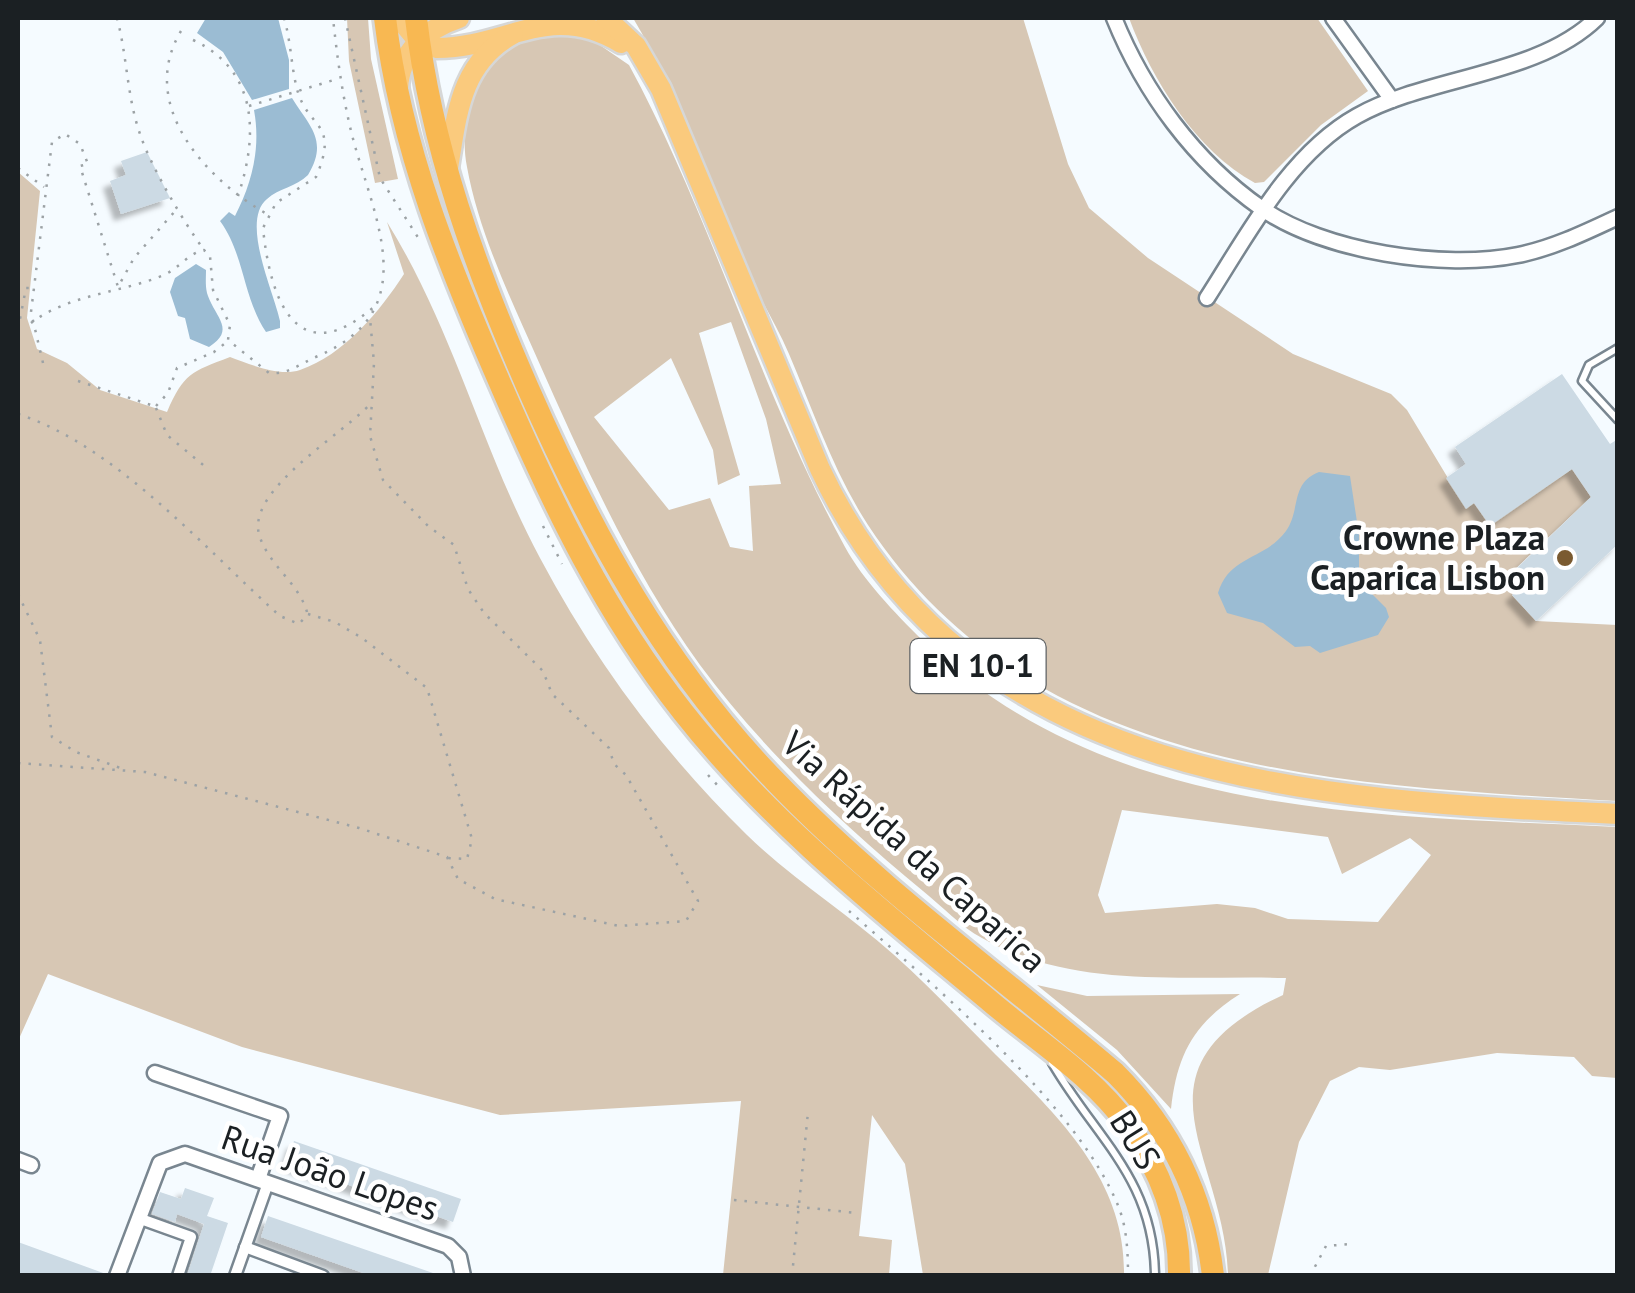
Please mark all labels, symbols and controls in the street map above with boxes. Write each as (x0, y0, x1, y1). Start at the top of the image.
place label: Crowne Plaza Caparica Lisbon (1310, 514, 1545, 600)
marker: Crowne Plaza Caparica Lisbon (1554, 547, 1576, 569)
road number: EN 10-1 (910, 639, 1046, 693)
street label: Via Rápida da Caparica (772, 720, 1057, 982)
street label: BUS (1100, 1101, 1172, 1178)
street label: Rua João Lopes (216, 1113, 445, 1231)

